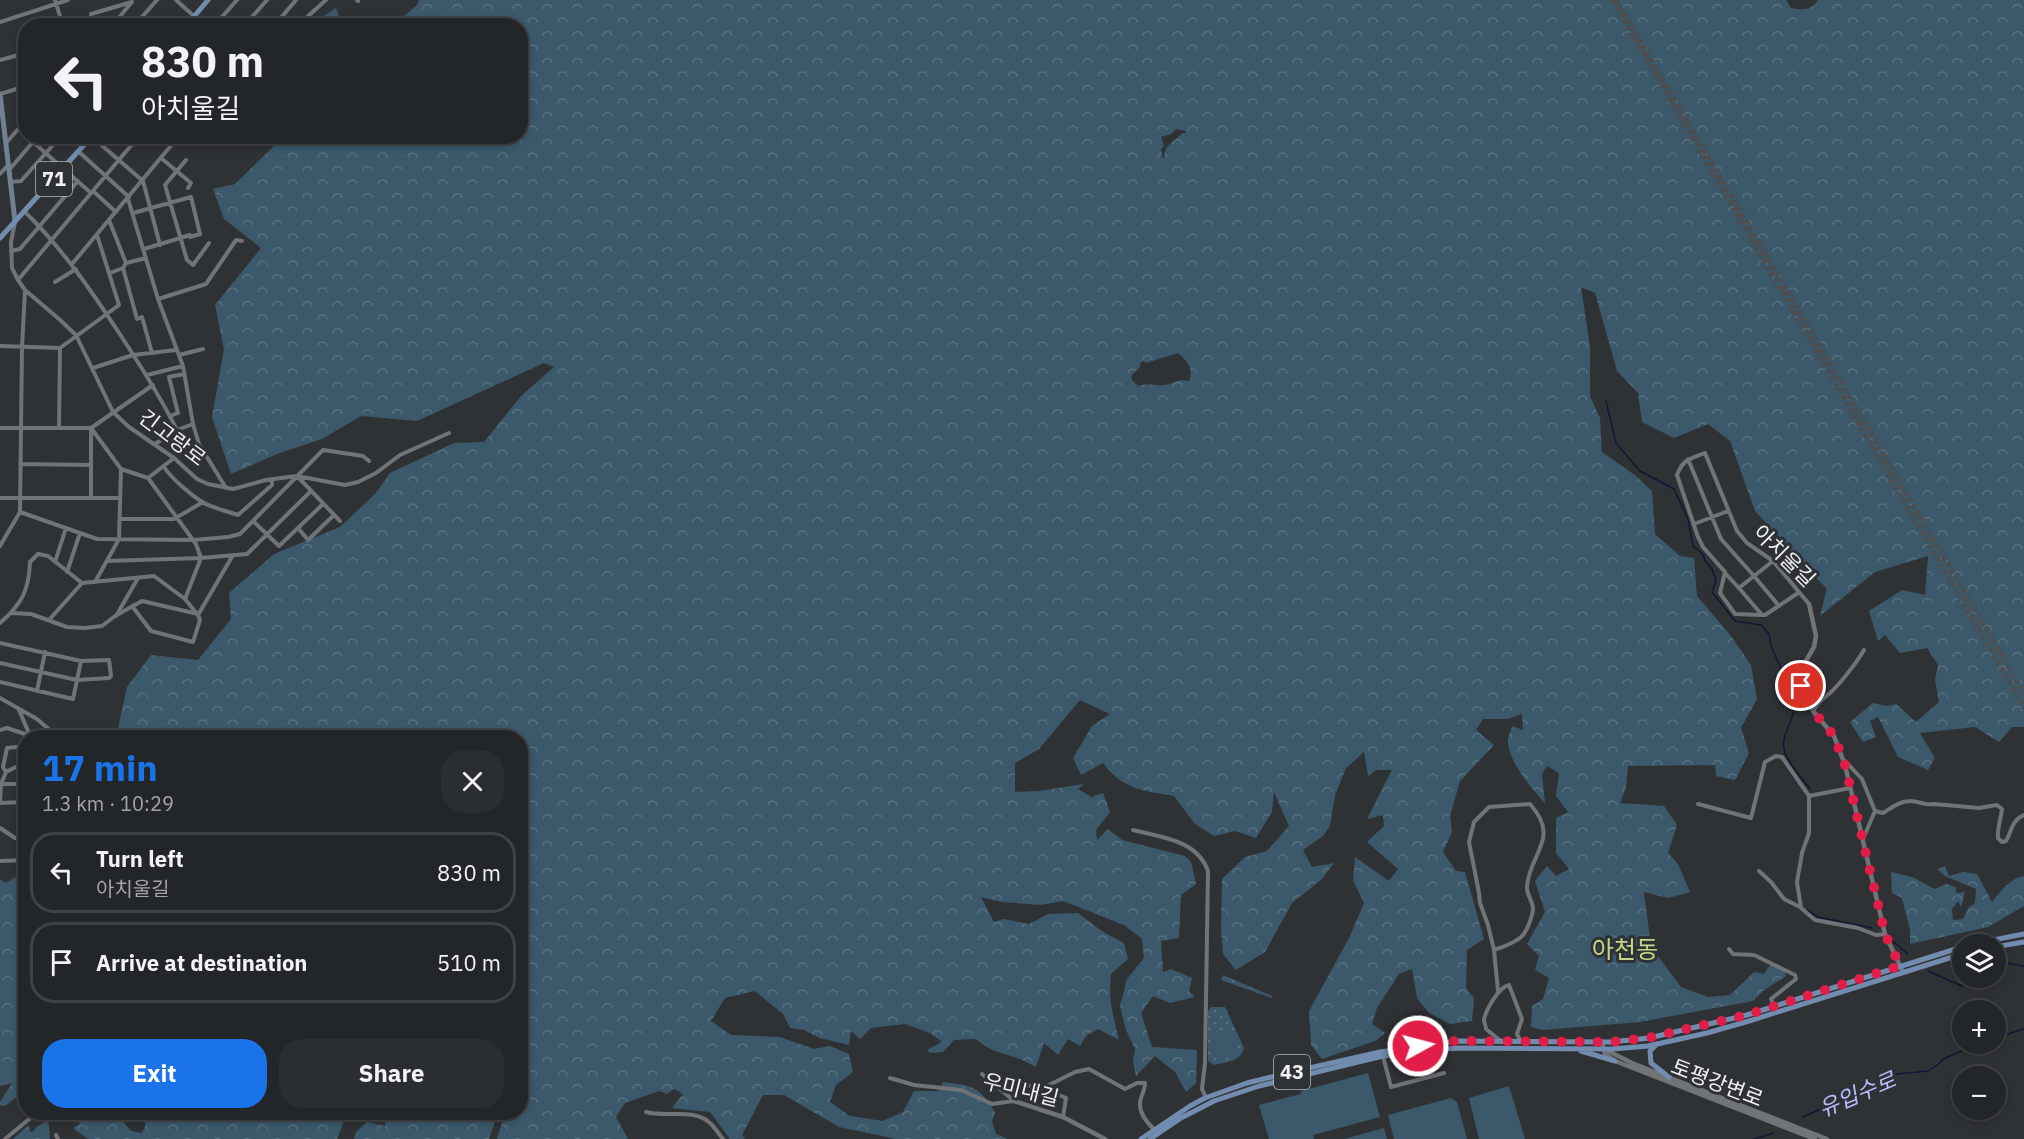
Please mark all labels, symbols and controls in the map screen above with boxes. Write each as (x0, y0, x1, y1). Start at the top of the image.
text: 830 m (141, 34, 264, 89)
icon: left (42, 42, 120, 120)
text: 아치울길 (141, 90, 240, 125)
road number: 71 (36, 162, 72, 196)
street label: 긴고랑로 (133, 403, 212, 472)
street label: 아치울길 (1747, 518, 1822, 593)
pin (1775, 660, 1826, 711)
icon: arrive (1784, 669, 1817, 702)
text: 17 min (42, 744, 158, 791)
button: close (441, 750, 504, 813)
text: 1.3 km · 10:29 (42, 790, 174, 817)
text: Turn left (96, 844, 184, 873)
icon: left (45, 856, 78, 889)
text: 830 m (437, 858, 501, 887)
text: 아치울길 (96, 875, 170, 902)
district label: 아천동 (1592, 933, 1658, 965)
map controls (1952, 934, 2006, 1120)
button: layers (1952, 934, 2006, 988)
icon: arrive (45, 946, 78, 979)
text: Arrive at destination (96, 948, 307, 977)
text: 510 m (437, 948, 501, 977)
button: + (1952, 1000, 2006, 1054)
position arrow (1386, 1014, 1450, 1078)
button: Exit (42, 1039, 267, 1108)
button: Share (279, 1039, 504, 1108)
street label: 토평강변로 (1667, 1052, 1767, 1112)
road number: 43 (1274, 1055, 1310, 1089)
water label: 유입수로 (1814, 1064, 1901, 1123)
street label: 우미내길 (980, 1066, 1062, 1112)
button: − (1952, 1066, 2006, 1120)

